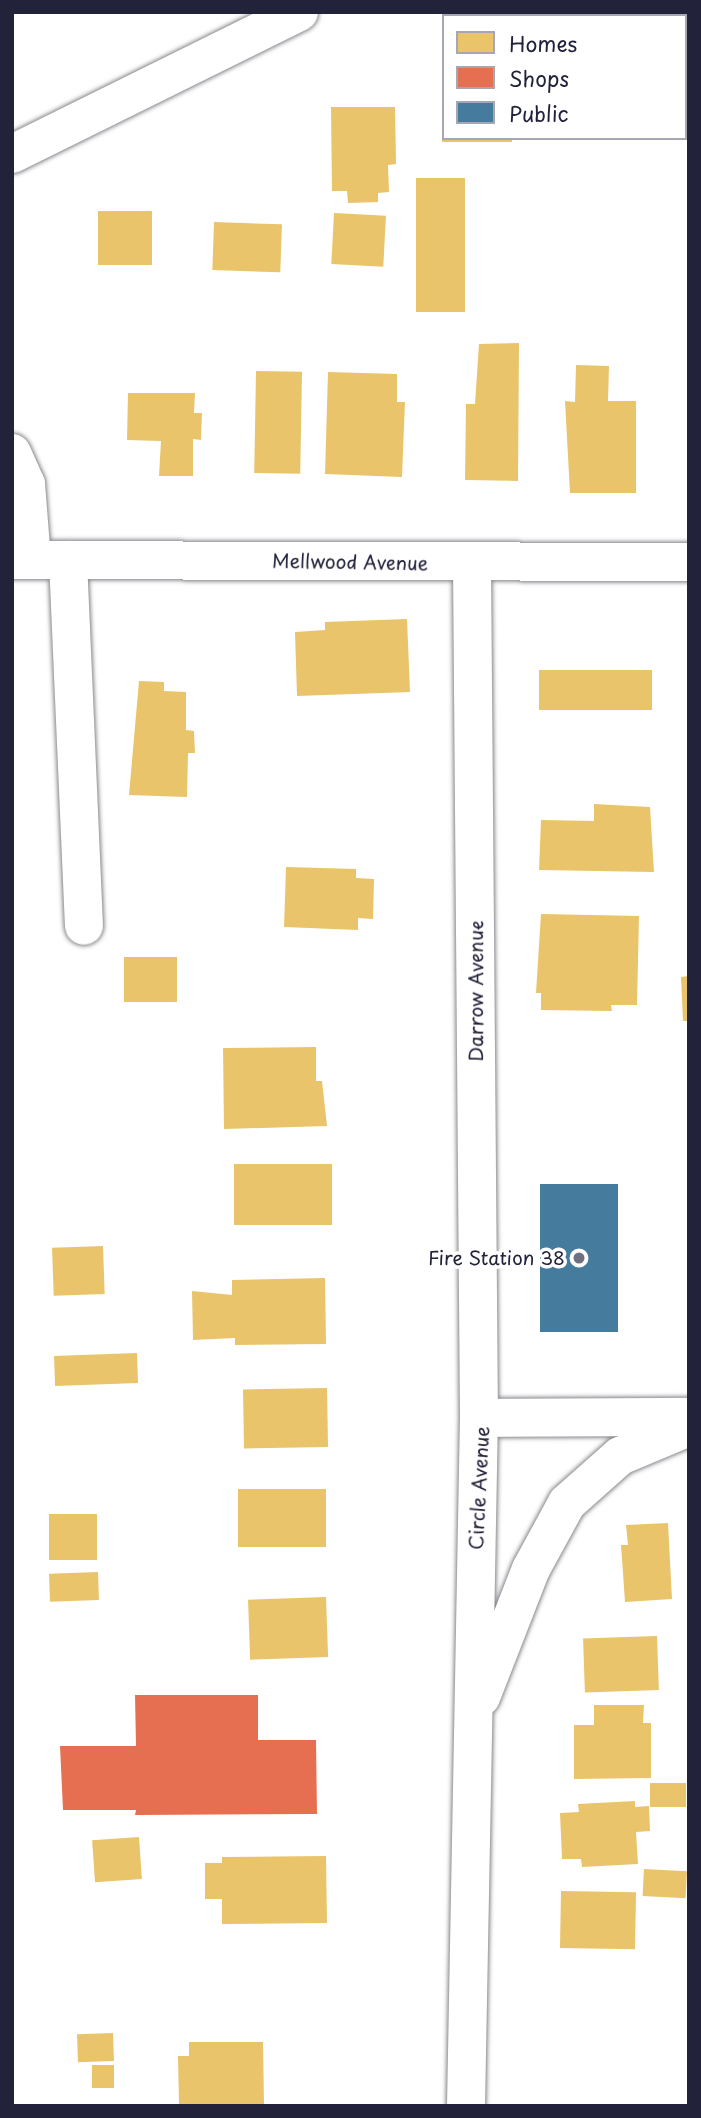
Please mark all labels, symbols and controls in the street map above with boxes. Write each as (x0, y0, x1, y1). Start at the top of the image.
legend (442, 14, 687, 140)
text: Homes (509, 27, 577, 59)
text: Shops (509, 62, 569, 94)
text: Public (509, 97, 569, 129)
street label: Mellwood Avenue (271, 549, 429, 575)
street label: Darrow Avenue (465, 921, 487, 1061)
place label: Fire Station 38 (428, 1247, 565, 1269)
marker: Fire Station 38 (571, 1250, 587, 1266)
street label: Circle Avenue (464, 1425, 494, 1551)

